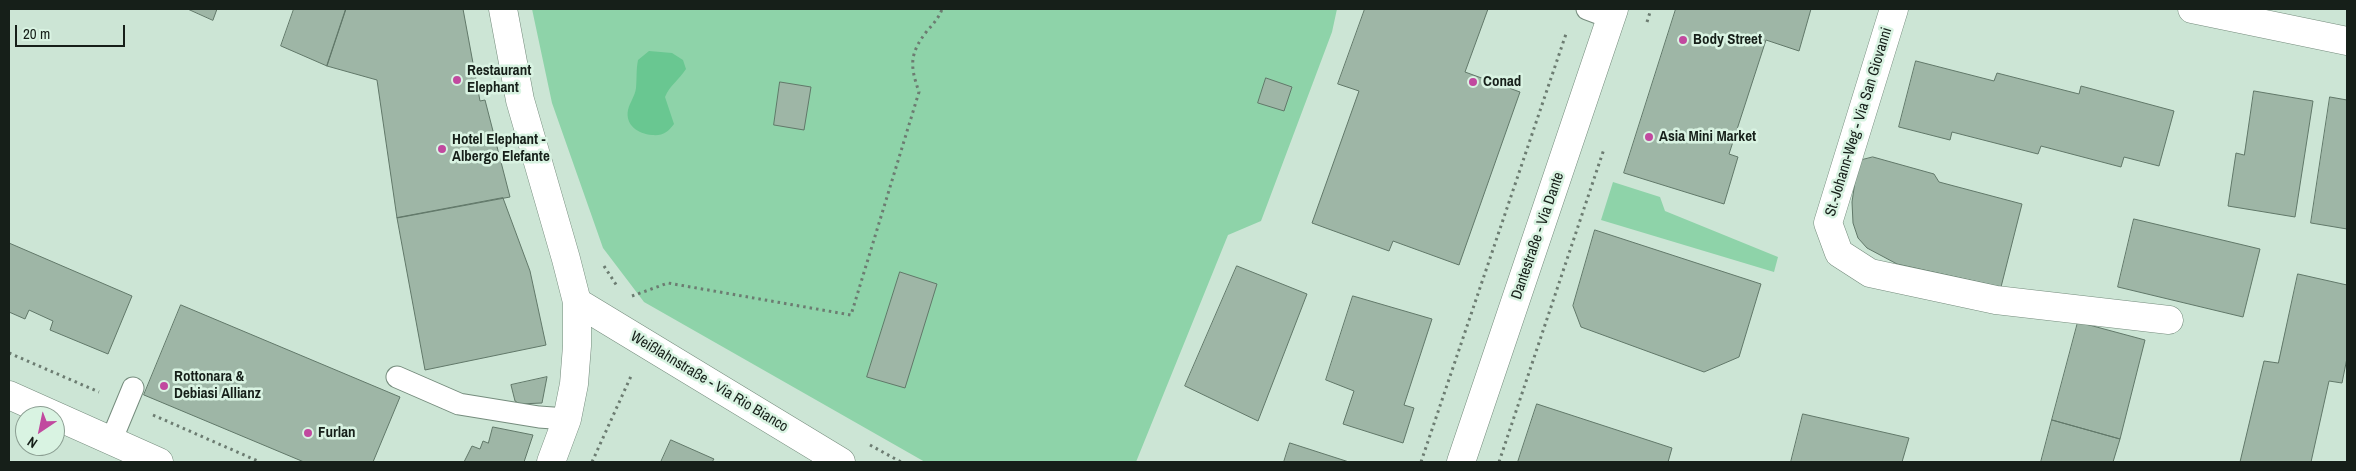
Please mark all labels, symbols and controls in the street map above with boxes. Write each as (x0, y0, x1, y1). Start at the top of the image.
scale bar (18, 15, 128, 47)
text: 20 m (23, 23, 50, 44)
street label: St.-Johann-Weg - Via San Giovanni (1822, 25, 1896, 219)
place label: Body Street (1693, 31, 1762, 49)
marker: Body Street (1677, 34, 1689, 46)
place label: Restaurant Elephant (467, 62, 531, 97)
place label: Conad (1483, 73, 1521, 91)
marker: Restaurant Elephant (451, 74, 463, 86)
marker: Conad (1467, 76, 1479, 88)
place label: Asia Mini Market (1659, 128, 1756, 146)
place label: Hotel Elephant - Albergo Elefante (452, 131, 550, 166)
marker: Asia Mini Market (1643, 131, 1655, 143)
marker: Hotel Elephant - Albergo Elefante (436, 143, 448, 155)
street label: Dantestraße - Via Dante (1508, 170, 1568, 302)
street label: Weißlahnstraße - Via Rio Bianco (627, 328, 791, 436)
place label: Rottonara & Debiasi Allianz (174, 368, 261, 403)
marker: Rottonara & Debiasi Allianz (158, 380, 170, 392)
north arrow (15, 406, 65, 456)
place label: Furlan (318, 424, 356, 442)
marker: Furlan (302, 427, 314, 439)
text: N (24, 433, 41, 452)

